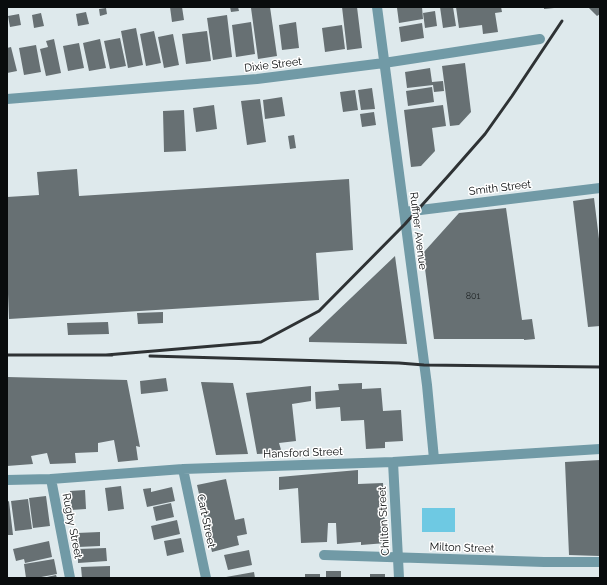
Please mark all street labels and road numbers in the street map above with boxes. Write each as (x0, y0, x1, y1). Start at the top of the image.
street label: Dixie Street (243, 55, 303, 75)
street label: Smith Street (468, 178, 532, 198)
street label: Ruffner Avenue (407, 191, 429, 271)
street label: Hansford Street (263, 445, 343, 461)
street label: Chilton Street (376, 486, 392, 556)
street label: Rugby Street (59, 492, 85, 560)
street label: Cart Street (194, 493, 218, 549)
street label: Milton Street (429, 540, 495, 556)

